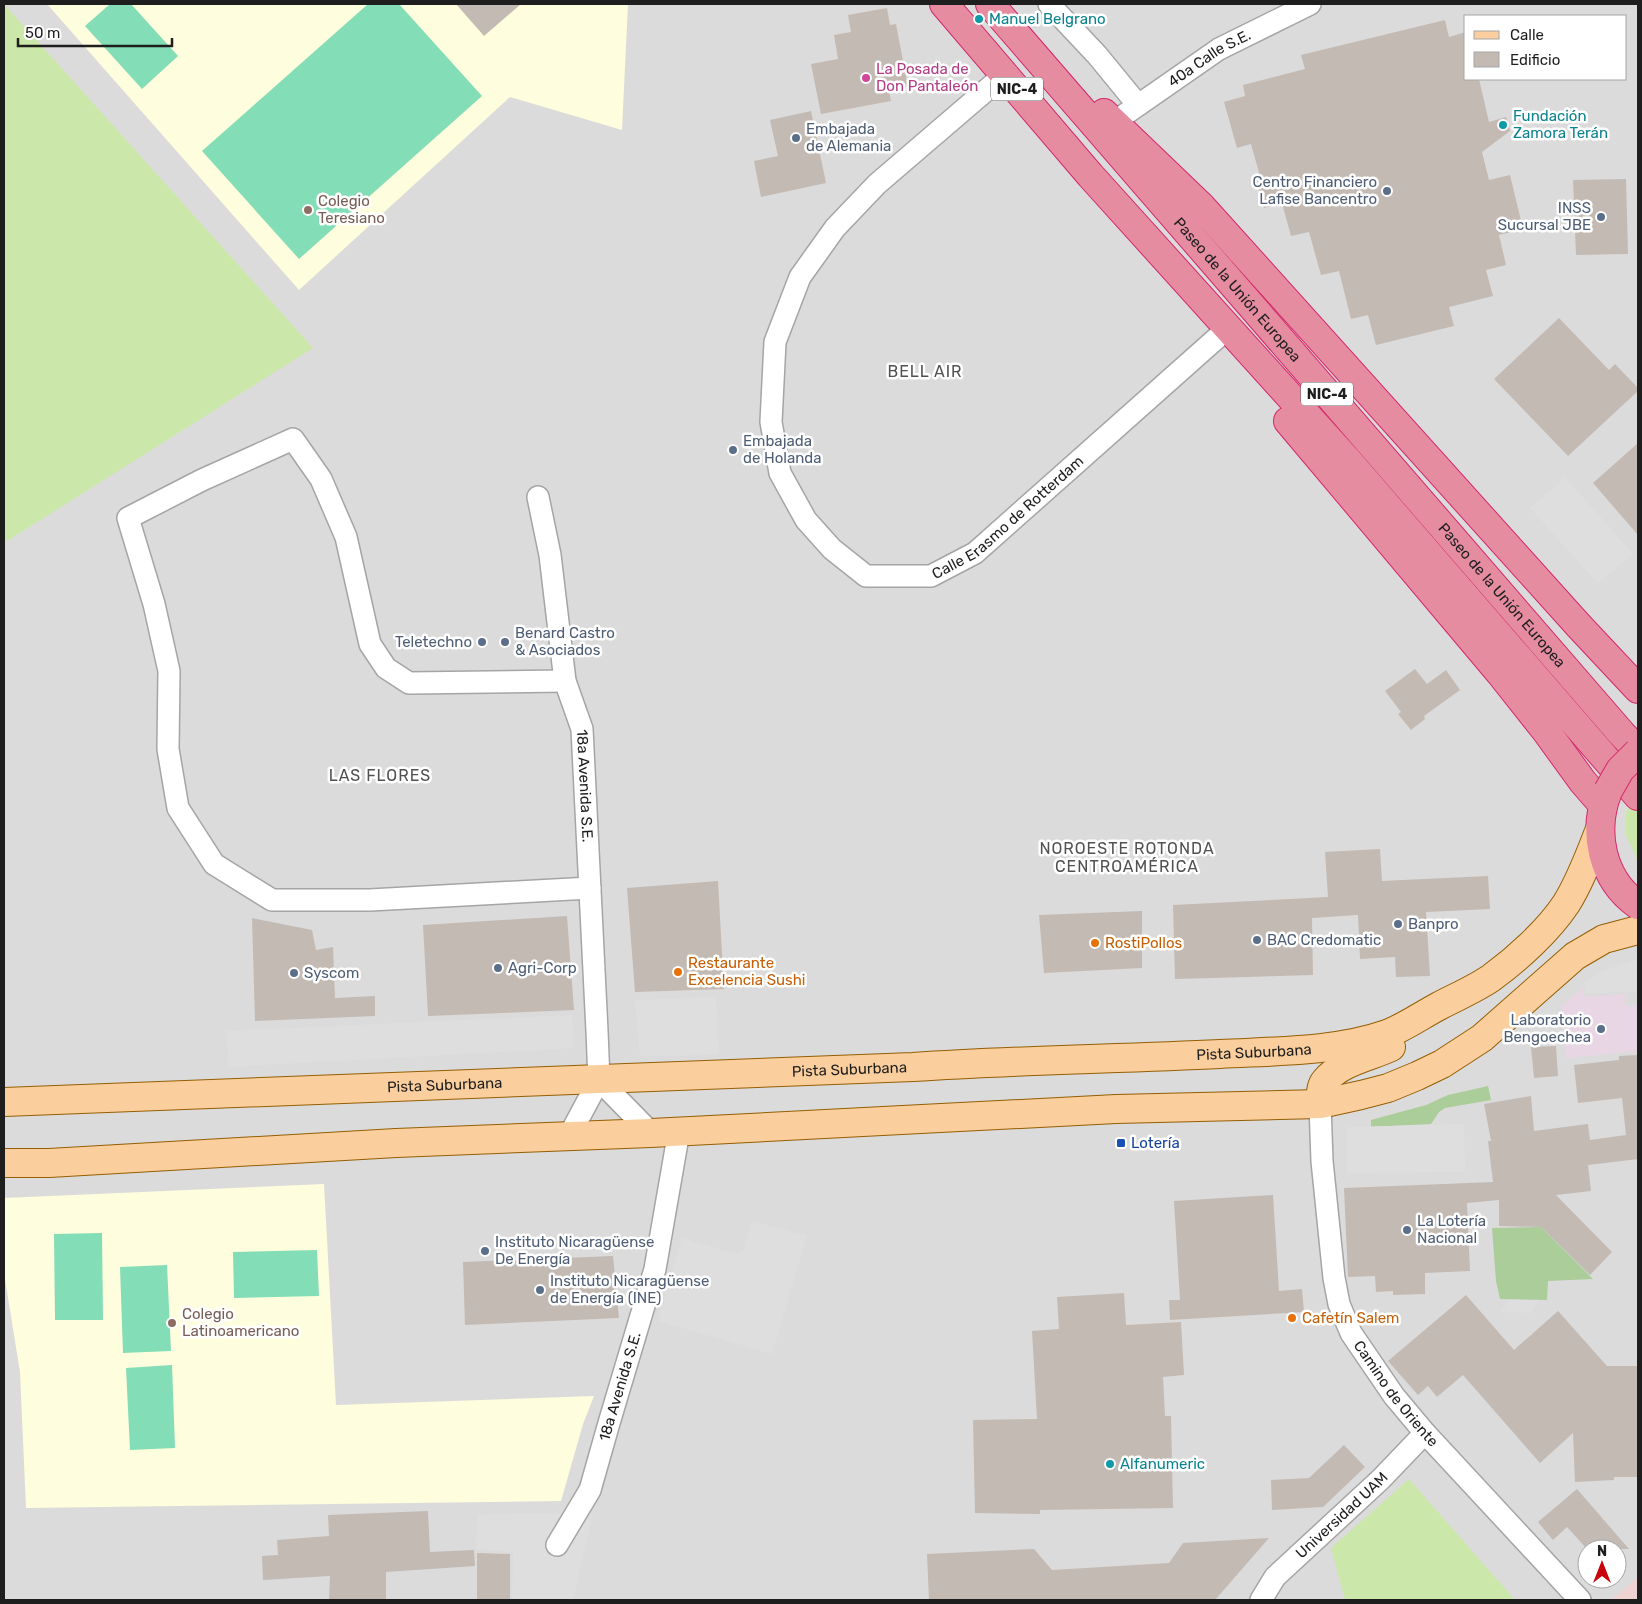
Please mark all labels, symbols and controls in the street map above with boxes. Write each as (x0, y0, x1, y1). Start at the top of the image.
place label: Manuel Belgrano (989, 10, 1106, 28)
marker: Manuel Belgrano (973, 13, 985, 25)
scale bar (18, 15, 171, 47)
legend (1464, 15, 1627, 80)
text: 50 m (25, 24, 60, 42)
street label: 40a Calle S.E. (1165, 26, 1254, 91)
text: Calle (1510, 26, 1544, 44)
text: Edificio (1510, 51, 1560, 69)
place label: La Posada de Don Pantaleón (876, 60, 978, 95)
marker: La Posada de Don Pantaleón (860, 72, 872, 84)
road number: NIC-4 (991, 78, 1043, 100)
place label: Fundación Zamora Terán (1513, 107, 1608, 142)
marker: Fundación Zamora Terán (1497, 119, 1509, 131)
place label: Embajada de Alemania (806, 120, 891, 155)
marker: Embajada de Alemania (790, 132, 802, 144)
place label: Centro Financiero Lafise Bancentro (1253, 173, 1377, 208)
marker: Centro Financiero Lafise Bancentro (1381, 185, 1393, 197)
place label: Colegio Teresiano (318, 192, 385, 227)
place label: INSS Sucursal JBE (1498, 199, 1591, 234)
marker: Colegio Teresiano (302, 204, 314, 216)
marker: INSS Sucursal JBE (1595, 211, 1607, 223)
street label: Paseo de la Unión Europea (1170, 214, 1305, 366)
district label: BELL AIR (887, 362, 963, 381)
road number: NIC-4 (1301, 382, 1353, 406)
place label: Embajada de Holanda (743, 432, 822, 467)
marker: Embajada de Holanda (727, 444, 739, 456)
street label: Calle Erasmo de Rotterdam (929, 452, 1087, 583)
street label: Paseo de la Unión Europea (1434, 519, 1569, 671)
place label: Benard Castro & Asociados (515, 624, 615, 659)
place label: Teletechno (395, 633, 472, 651)
marker: Teletechno (476, 636, 488, 648)
marker: Benard Castro & Asociados (499, 636, 511, 648)
street label: 18a Avenida S.E. (573, 729, 597, 843)
district label: LAS FLORES (329, 766, 431, 785)
district label: NOROESTE ROTONDA CENTROAMÉRICA (1039, 839, 1215, 876)
place label: Banpro (1408, 915, 1459, 933)
marker: Banpro (1392, 918, 1404, 930)
place label: BAC Credomatic (1267, 931, 1381, 949)
place label: RostiPollos (1105, 934, 1183, 952)
marker: BAC Credomatic (1251, 934, 1263, 946)
marker: RostiPollos (1089, 937, 1101, 949)
place label: Restaurante Excelencia Sushi (688, 954, 805, 989)
place label: Agri-Corp (508, 959, 577, 977)
marker: Agri-Corp (492, 962, 504, 974)
place label: Syscom (304, 964, 359, 982)
marker: Restaurante Excelencia Sushi (672, 966, 684, 978)
marker: Syscom (288, 967, 300, 979)
place label: Laboratorio Bengoechea (1503, 1011, 1591, 1046)
marker: Laboratorio Bengoechea (1595, 1023, 1607, 1035)
street label: Pista Suburbana (1196, 1040, 1312, 1064)
street label: Pista Suburbana (791, 1058, 907, 1081)
street label: Pista Suburbana (387, 1074, 503, 1096)
place label: Lotería (1131, 1134, 1180, 1152)
marker: Lotería (1115, 1137, 1127, 1149)
place label: La Lotería Nacional (1417, 1212, 1486, 1247)
marker: La Lotería Nacional (1401, 1224, 1413, 1236)
place label: Instituto Nicaragüense De Energía (495, 1233, 654, 1268)
marker: Instituto Nicaragüense De Energía (479, 1245, 491, 1257)
place label: Instituto Nicaragüense de Energía (INE) (550, 1272, 709, 1307)
marker: Instituto Nicaragüense de Energía (INE) (534, 1284, 546, 1296)
place label: Colegio Latinoamericano (182, 1305, 299, 1340)
place label: Cafetín Salem (1302, 1309, 1399, 1327)
marker: Cafetín Salem (1286, 1312, 1298, 1324)
marker: Colegio Latinoamericano (166, 1317, 178, 1329)
street label: 18a Avenida S.E. (595, 1330, 645, 1443)
street label: Camino de Oriente (1350, 1337, 1442, 1450)
place label: Alfanumeric (1120, 1455, 1205, 1473)
marker: Alfanumeric (1104, 1458, 1116, 1470)
street label: Universidad UAM (1292, 1468, 1392, 1562)
north arrow (1577, 1539, 1627, 1589)
text: N (1597, 1543, 1607, 1560)

